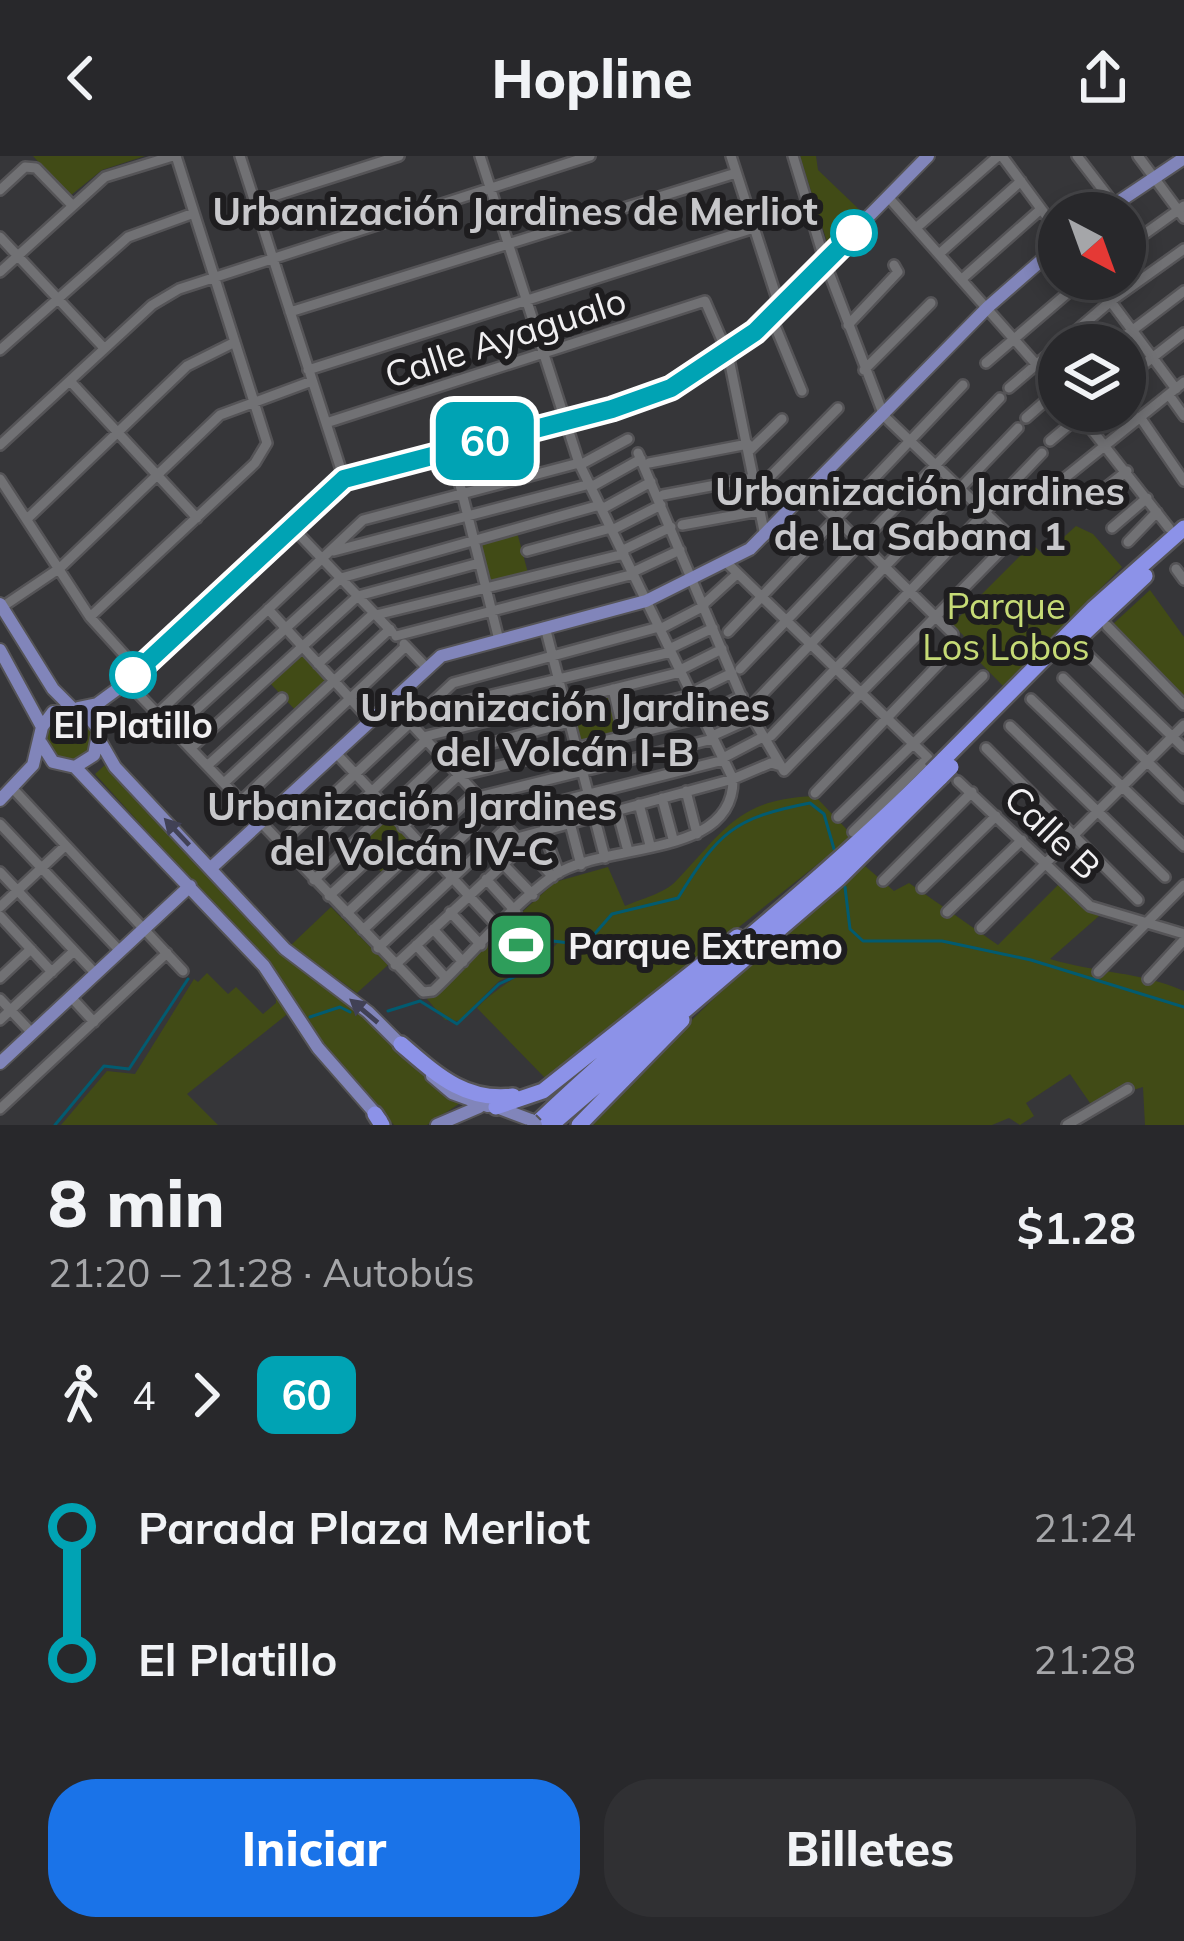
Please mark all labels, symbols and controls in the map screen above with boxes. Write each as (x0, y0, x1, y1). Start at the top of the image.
text: Hopline (491, 44, 693, 112)
icon: back (48, 45, 114, 111)
icon: share (1070, 45, 1136, 111)
district label: Urbanización Jardines de Merliot (212, 186, 818, 235)
north arrow (1038, 192, 1146, 300)
map controls (1038, 192, 1146, 432)
unlabelled marker (832, 211, 876, 255)
street label: Calle Ayagualo (379, 277, 631, 397)
button: layers (1038, 324, 1146, 432)
line badge: 60 (431, 402, 539, 480)
text: 60 (460, 414, 510, 467)
district label: Urbanización Jardines de La Sabana 1 (715, 466, 1125, 560)
park label: Parque Los Lobos (922, 583, 1090, 669)
marker: El Platillo (111, 653, 155, 697)
district label: Urbanización Jardines del Volcán I-B (360, 682, 770, 776)
place label: El Platillo (53, 702, 213, 747)
street label: Calle B (996, 775, 1110, 889)
district label: Urbanización Jardines del Volcán IV-C (207, 781, 617, 875)
one-way arrow (163, 818, 191, 847)
sports icon: Parque Extremo (486, 910, 556, 980)
place label: Parque Extremo (568, 923, 843, 968)
one-way arrow (349, 998, 379, 1024)
text: 8 min (48, 1161, 225, 1244)
text: $1.28 (1017, 1199, 1136, 1255)
text: 21:20 – 21:28 · Autobús (48, 1248, 475, 1297)
icon: walk (48, 1362, 114, 1428)
icon: forward (173, 1362, 239, 1428)
text: 60 (281, 1368, 332, 1421)
text: 4 (132, 1371, 155, 1420)
text: Parada Plaza Merliot (138, 1499, 590, 1555)
text: 21:24 (1034, 1503, 1136, 1552)
text: El Platillo (138, 1631, 337, 1687)
text: 21:28 (1034, 1635, 1136, 1684)
button: Iniciar (48, 1779, 580, 1917)
button: Billetes (604, 1779, 1136, 1917)

